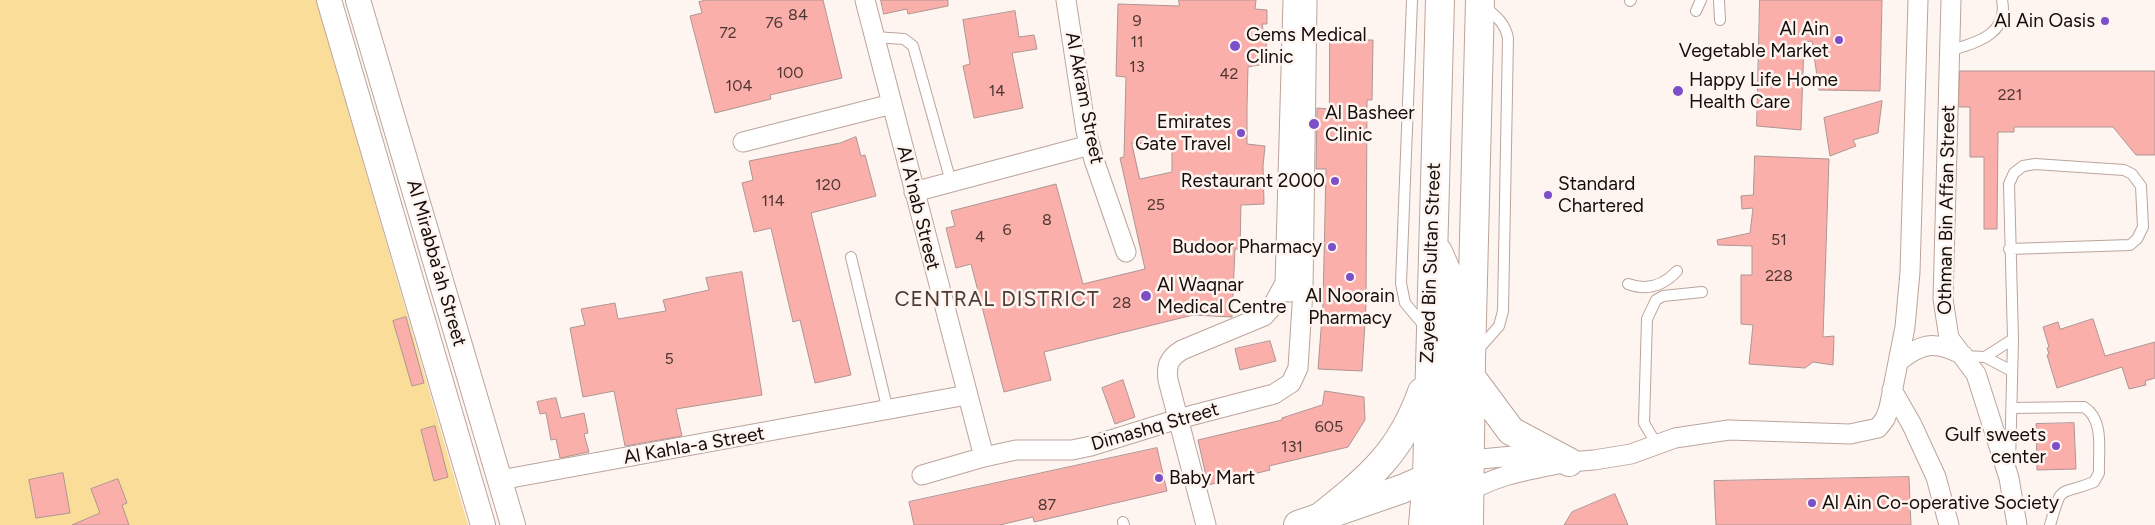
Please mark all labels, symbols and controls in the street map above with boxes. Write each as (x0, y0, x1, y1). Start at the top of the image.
house number: 84 (788, 5, 808, 25)
place label: Al Ain Oasis (1994, 10, 2095, 32)
house number: 9 (1132, 11, 1142, 31)
house number: 76 (765, 13, 783, 33)
marker: Al Ain Oasis (2099, 15, 2111, 27)
place label: Al Ain Vegetable Market (1679, 18, 1829, 62)
house number: 72 (719, 23, 737, 43)
place label: Gems Medical Clinic (1246, 24, 1367, 68)
street label: Al Akram Street (1060, 30, 1108, 166)
house number: 11 (1130, 32, 1144, 52)
marker: Al Ain Vegetable Market (1833, 34, 1845, 46)
marker: Gems Medical Clinic (1228, 39, 1242, 53)
house number: 13 (1129, 57, 1145, 77)
house number: 100 (776, 63, 804, 83)
house number: 42 (1220, 64, 1238, 84)
place label: Happy Life Home Health Care (1689, 69, 1838, 113)
house number: 104 (726, 76, 752, 96)
house number: 14 (989, 81, 1005, 101)
marker: Happy Life Home Health Care (1671, 84, 1685, 98)
house number: 221 (1998, 85, 2022, 105)
place label: Al Basheer Clinic (1325, 102, 1415, 146)
street label: Othman Bin Affan Street (1934, 105, 1960, 315)
place label: Emirates Gate Travel (1135, 111, 1231, 155)
marker: Al Basheer Clinic (1307, 117, 1321, 131)
marker: Emirates Gate Travel (1235, 127, 1247, 139)
street label: Al A'nab Street (891, 143, 945, 273)
street label: Zayed Bin Sultan Street (1416, 162, 1446, 364)
place label: Restaurant 2000 (1181, 170, 1325, 192)
place label: Standard Chartered (1558, 173, 1644, 217)
house number: 120 (815, 175, 841, 195)
marker: Restaurant 2000 (1329, 175, 1341, 187)
street label: Al Mirabba'ah Street (401, 177, 471, 349)
marker: Standard Chartered (1542, 189, 1554, 201)
house number: 114 (761, 191, 785, 211)
house number: 25 (1147, 195, 1165, 215)
house number: 8 (1042, 210, 1052, 230)
house number: 6 (1002, 220, 1012, 240)
house number: 4 (975, 227, 985, 247)
house number: 51 (1771, 230, 1787, 250)
place label: Budoor Pharmacy (1172, 236, 1322, 258)
marker: Budoor Pharmacy (1326, 241, 1338, 253)
house number: 228 (1765, 266, 1793, 286)
marker: Al Noorain Pharmacy (1344, 271, 1356, 283)
place label: Al Waqnar Medical Centre (1157, 274, 1286, 318)
place label: Al Noorain Pharmacy (1305, 285, 1395, 329)
district label: CENTRAL DISTRICT (892, 287, 1102, 313)
marker: Al Waqnar Medical Centre (1139, 289, 1153, 303)
house number: 28 (1113, 293, 1131, 313)
house number: 5 (664, 349, 674, 369)
street label: Dimashq Street (1089, 398, 1221, 456)
house number: 605 (1315, 417, 1343, 437)
street label: Al Kahla-a Street (622, 422, 766, 470)
place label: Gulf sweets center (1945, 424, 2046, 468)
house number: 131 (1281, 437, 1303, 457)
marker: Gulf sweets center (2050, 440, 2062, 452)
place label: Baby Mart (1169, 467, 1255, 489)
marker: Baby Mart (1153, 472, 1165, 484)
place label: Al Ain Co-operative Society (1822, 492, 2059, 514)
house number: 87 (1038, 495, 1056, 515)
marker: Al Ain Co-operative Society (1806, 497, 1818, 509)

